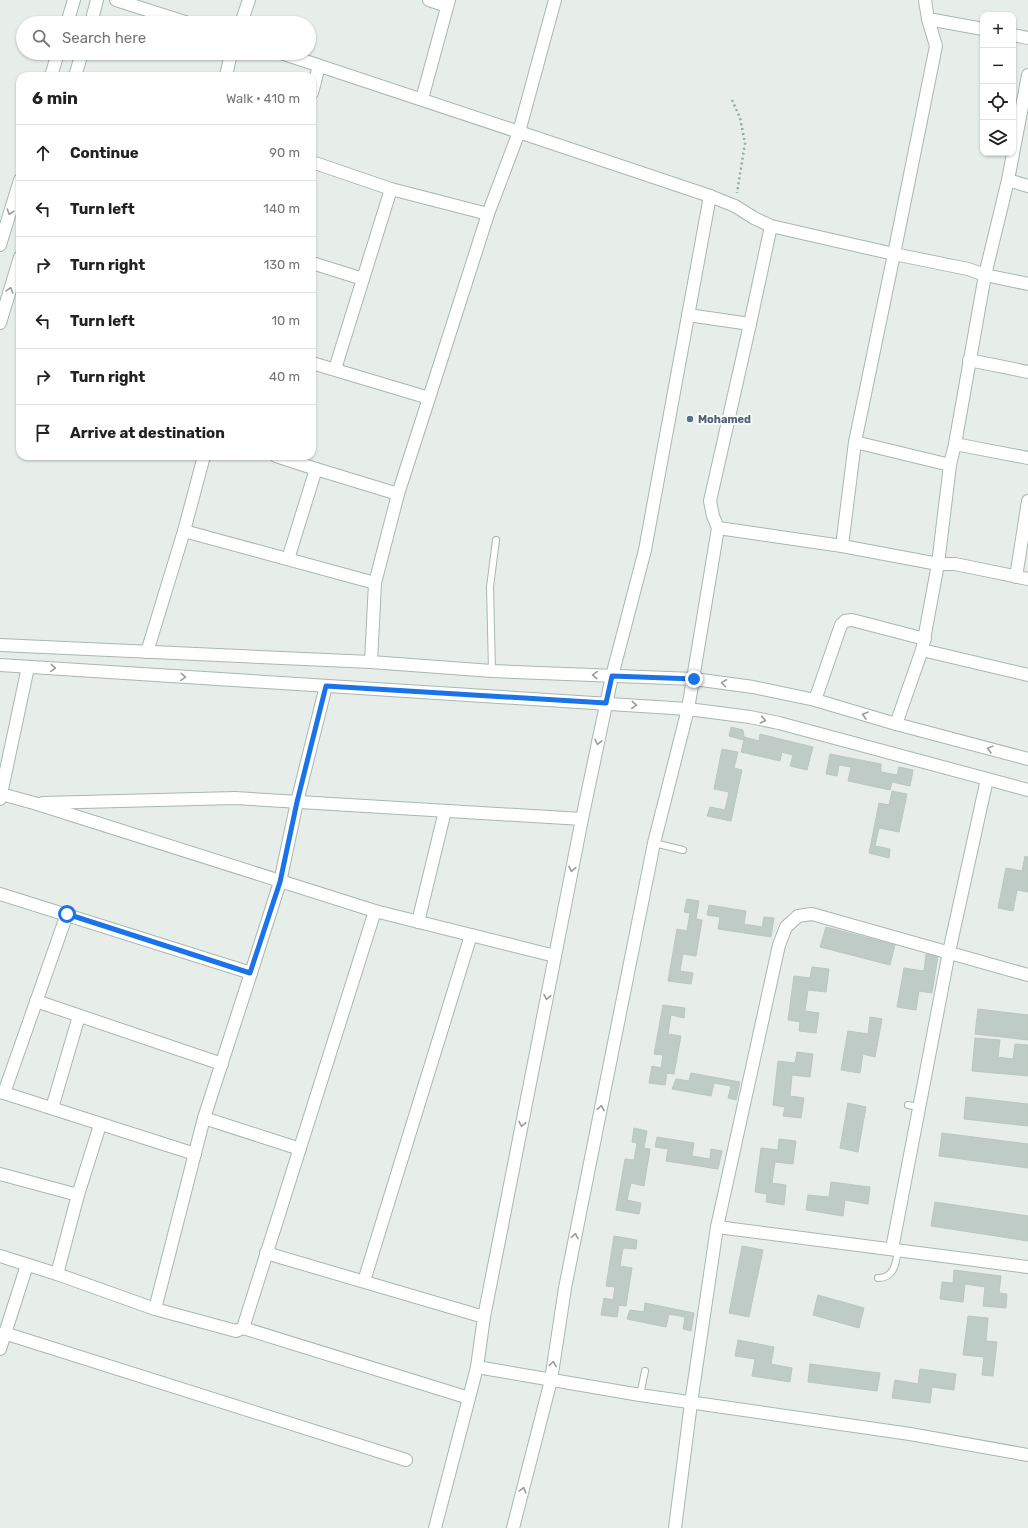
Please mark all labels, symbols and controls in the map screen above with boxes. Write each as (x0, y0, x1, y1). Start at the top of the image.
map controls (980, 12, 1016, 156)
button: + (980, 12, 1016, 48)
search box (16, 16, 316, 60)
icon: search (30, 27, 52, 49)
text: Search here (62, 29, 146, 47)
button: − (980, 48, 1016, 84)
button: locate (980, 84, 1016, 120)
text: 6 min (32, 88, 78, 108)
text: Walk · 410 m (226, 91, 300, 106)
button: layers (980, 120, 1016, 156)
icon: ahead (32, 142, 54, 164)
text: Continue (70, 144, 139, 162)
text: 90 m (269, 145, 300, 160)
icon: left (32, 198, 54, 220)
text: Turn left (70, 200, 135, 218)
text: 140 m (263, 201, 300, 216)
one-way arrow (6, 209, 15, 216)
icon: right (32, 254, 54, 276)
text: Turn right (70, 256, 145, 274)
text: 130 m (264, 257, 300, 272)
one-way arrow (5, 287, 14, 294)
icon: left (32, 310, 54, 332)
text: Turn left (70, 312, 135, 330)
text: 10 m (271, 313, 300, 328)
icon: right (32, 366, 54, 388)
text: Turn right (70, 368, 145, 386)
text: 40 m (269, 369, 300, 384)
place label: Mohamed (698, 413, 751, 426)
marker: Mohamed (685, 414, 695, 424)
icon: arrive (32, 422, 54, 444)
text: Arrive at destination (70, 424, 225, 442)
one-way arrow (50, 664, 56, 673)
route end (685, 670, 703, 688)
one-way arrow (592, 671, 598, 679)
one-way arrow (180, 672, 186, 681)
one-way arrow (721, 679, 728, 688)
one-way arrow (631, 701, 637, 710)
one-way arrow (862, 711, 869, 720)
one-way arrow (760, 715, 766, 723)
one-way arrow (595, 739, 603, 745)
one-way arrow (987, 745, 994, 754)
one-way arrow (569, 866, 577, 872)
route start (58, 905, 76, 923)
one-way arrow (544, 994, 552, 1000)
one-way arrow (596, 1105, 605, 1112)
one-way arrow (518, 1121, 527, 1127)
one-way arrow (571, 1233, 579, 1239)
one-way arrow (548, 1361, 557, 1367)
one-way arrow (518, 1487, 527, 1494)

